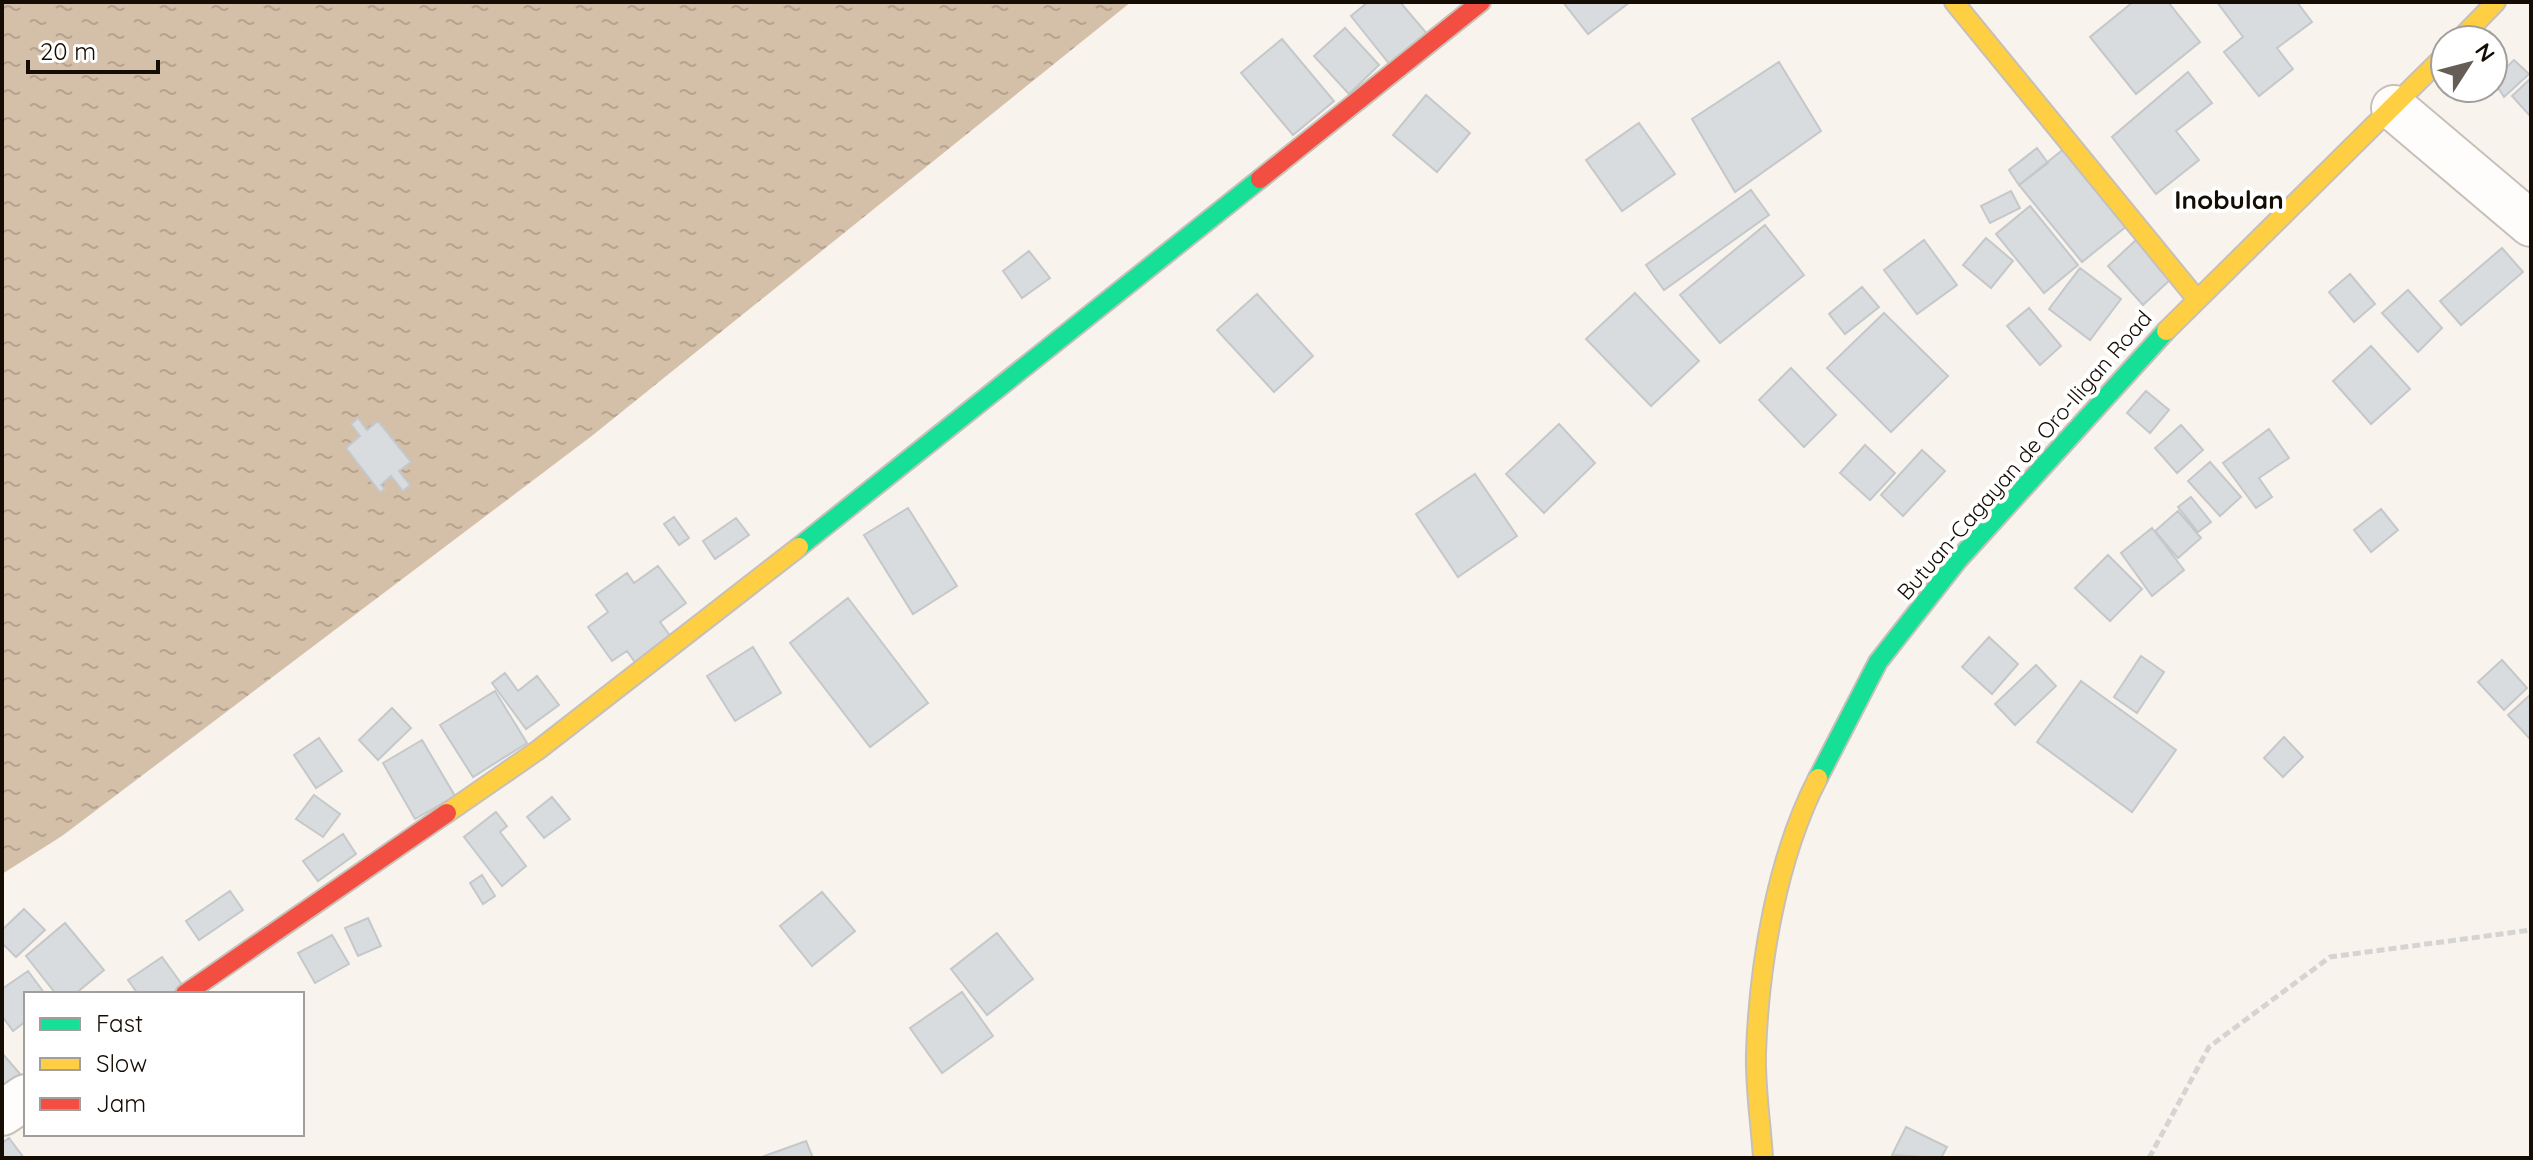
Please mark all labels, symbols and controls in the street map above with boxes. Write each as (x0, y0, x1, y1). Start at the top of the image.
scale bar (28, 24, 158, 74)
north arrow (2429, 24, 2509, 104)
text: 20 m (40, 36, 96, 66)
text: N (2469, 37, 2501, 67)
district label: Inobulan (2174, 183, 2284, 216)
street label: Butuan-Cagayan de Oro-Iligan Road (1891, 304, 2157, 606)
legend (24, 992, 304, 1136)
text: Fast (96, 1008, 143, 1038)
text: Slow (96, 1048, 147, 1078)
text: Jam (96, 1088, 146, 1118)

